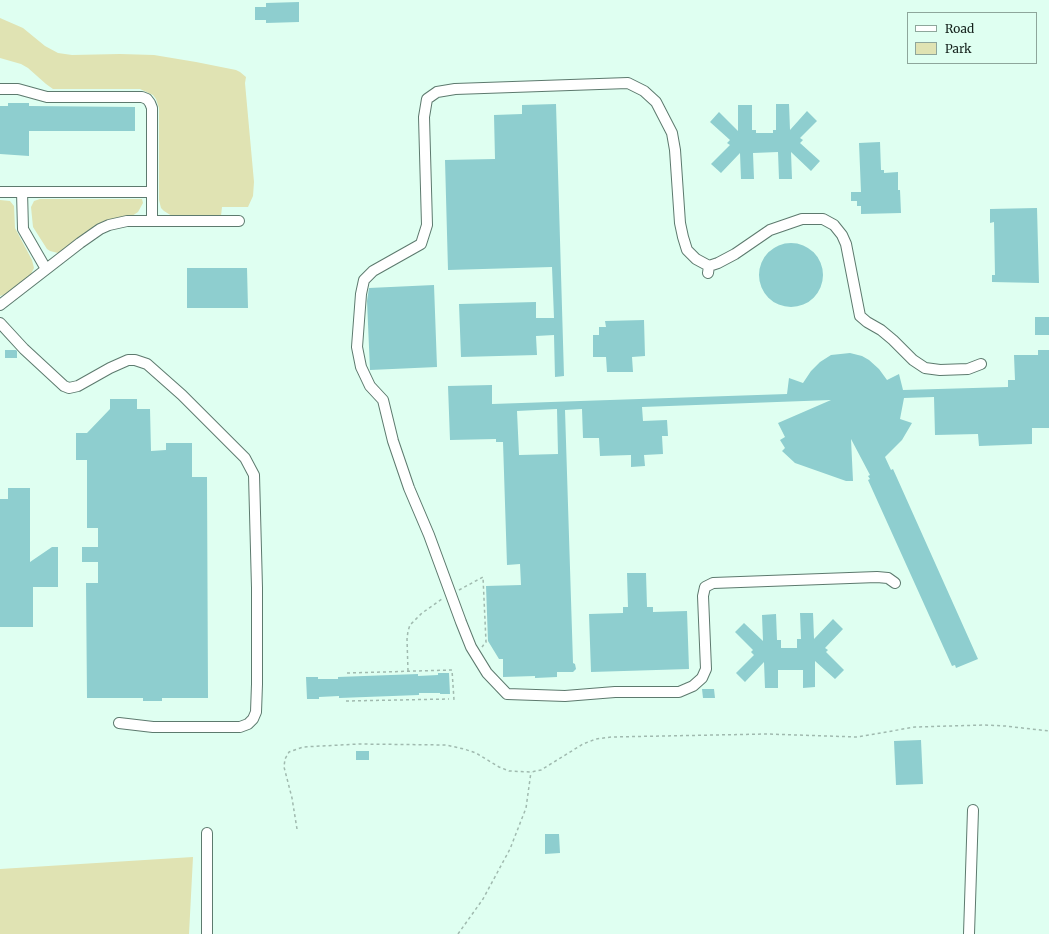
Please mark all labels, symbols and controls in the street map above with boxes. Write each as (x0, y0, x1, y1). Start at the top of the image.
legend (907, 12, 1037, 64)
text: Road (945, 21, 974, 36)
text: Park (945, 41, 972, 56)

